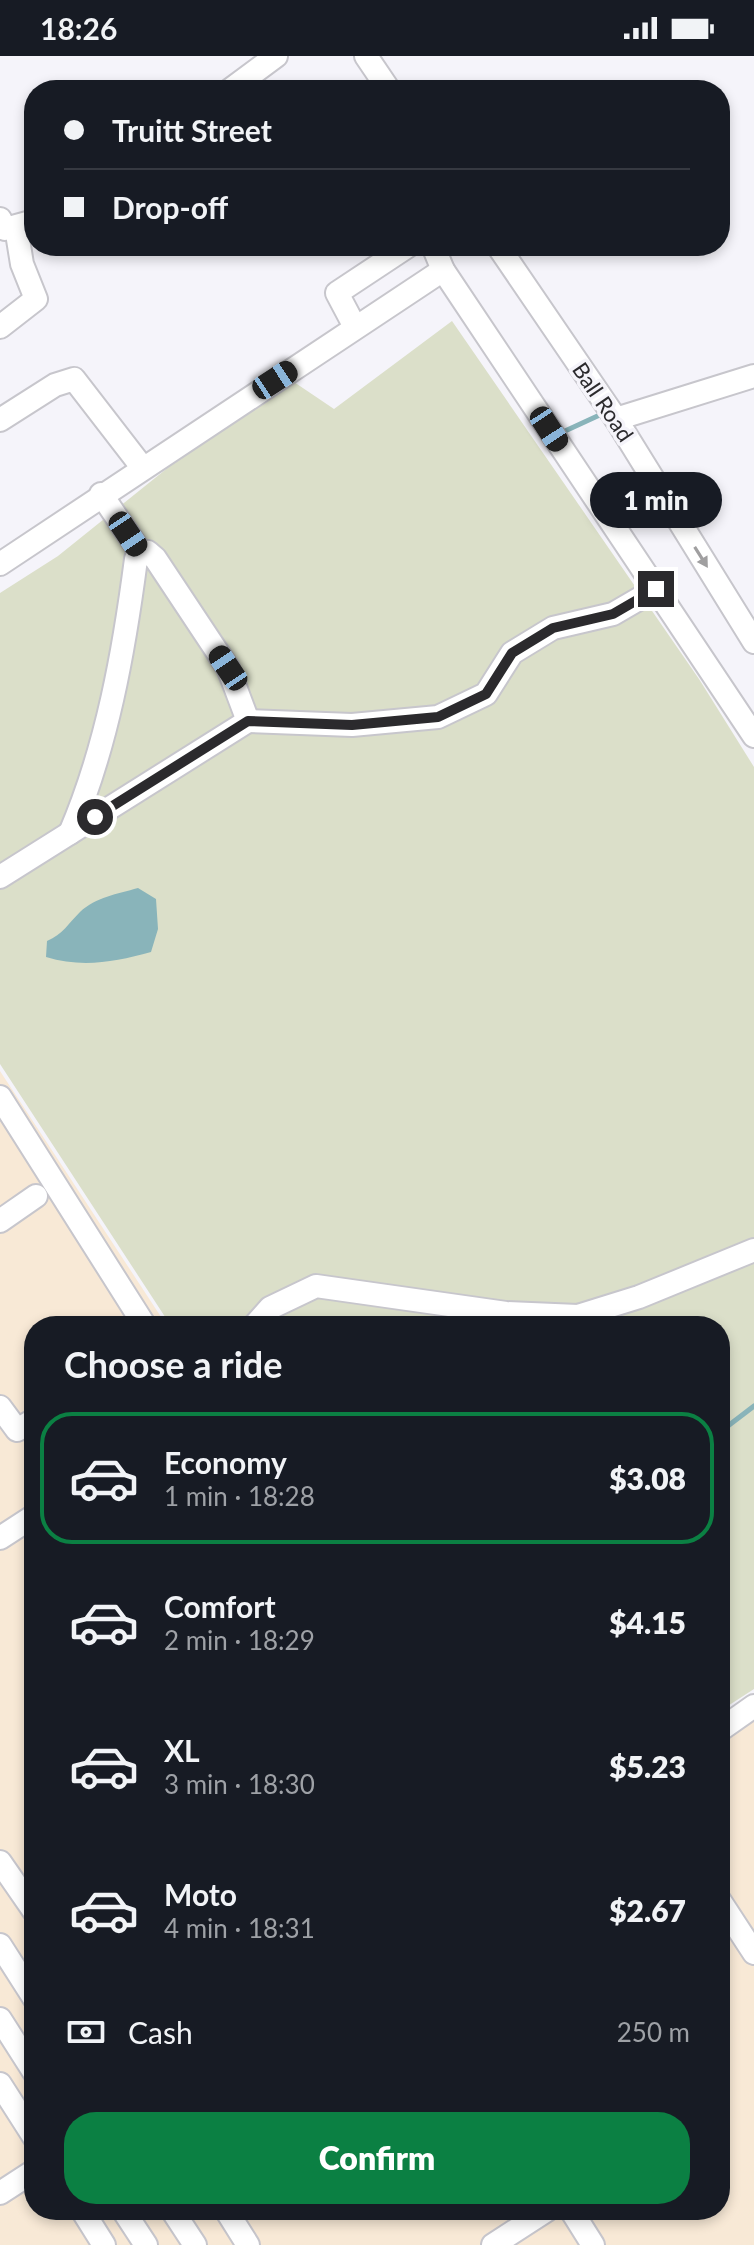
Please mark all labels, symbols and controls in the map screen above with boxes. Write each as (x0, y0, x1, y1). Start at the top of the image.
text: 18:26 (40, 10, 117, 46)
text: Truitt Street (112, 112, 272, 148)
text: Drop-off (112, 189, 228, 225)
car (248, 357, 302, 403)
street label: Ball Road (567, 357, 640, 446)
car (526, 402, 572, 456)
callout: 1 min (590, 473, 722, 529)
text: 1 min (624, 484, 688, 516)
car (105, 507, 151, 561)
one-way arrow (694, 546, 709, 567)
route end (638, 571, 674, 607)
car (205, 641, 251, 695)
route start (77, 799, 113, 835)
text: Choose a ride (64, 1342, 283, 1386)
icon: car (68, 1442, 140, 1514)
text: Economy (164, 1444, 287, 1480)
text: $3.08 (609, 1460, 686, 1496)
text: 1 min · 18:28 (164, 1480, 315, 1512)
icon: car (68, 1586, 140, 1658)
text: Comfort (164, 1588, 276, 1624)
text: $4.15 (609, 1604, 686, 1640)
text: 2 min · 18:29 (164, 1624, 315, 1656)
icon: car (68, 1730, 140, 1802)
text: XL (164, 1732, 200, 1768)
text: $5.23 (609, 1748, 686, 1784)
text: 3 min · 18:30 (164, 1768, 315, 1800)
icon: car (68, 1874, 140, 1946)
text: Moto (164, 1876, 237, 1912)
text: $2.67 (609, 1892, 686, 1928)
text: 4 min · 18:31 (164, 1912, 315, 1944)
icon: cash (64, 2010, 108, 2054)
text: Cash (128, 2014, 193, 2050)
text: 250 m (617, 2016, 690, 2048)
button: Confirm (64, 2112, 690, 2204)

